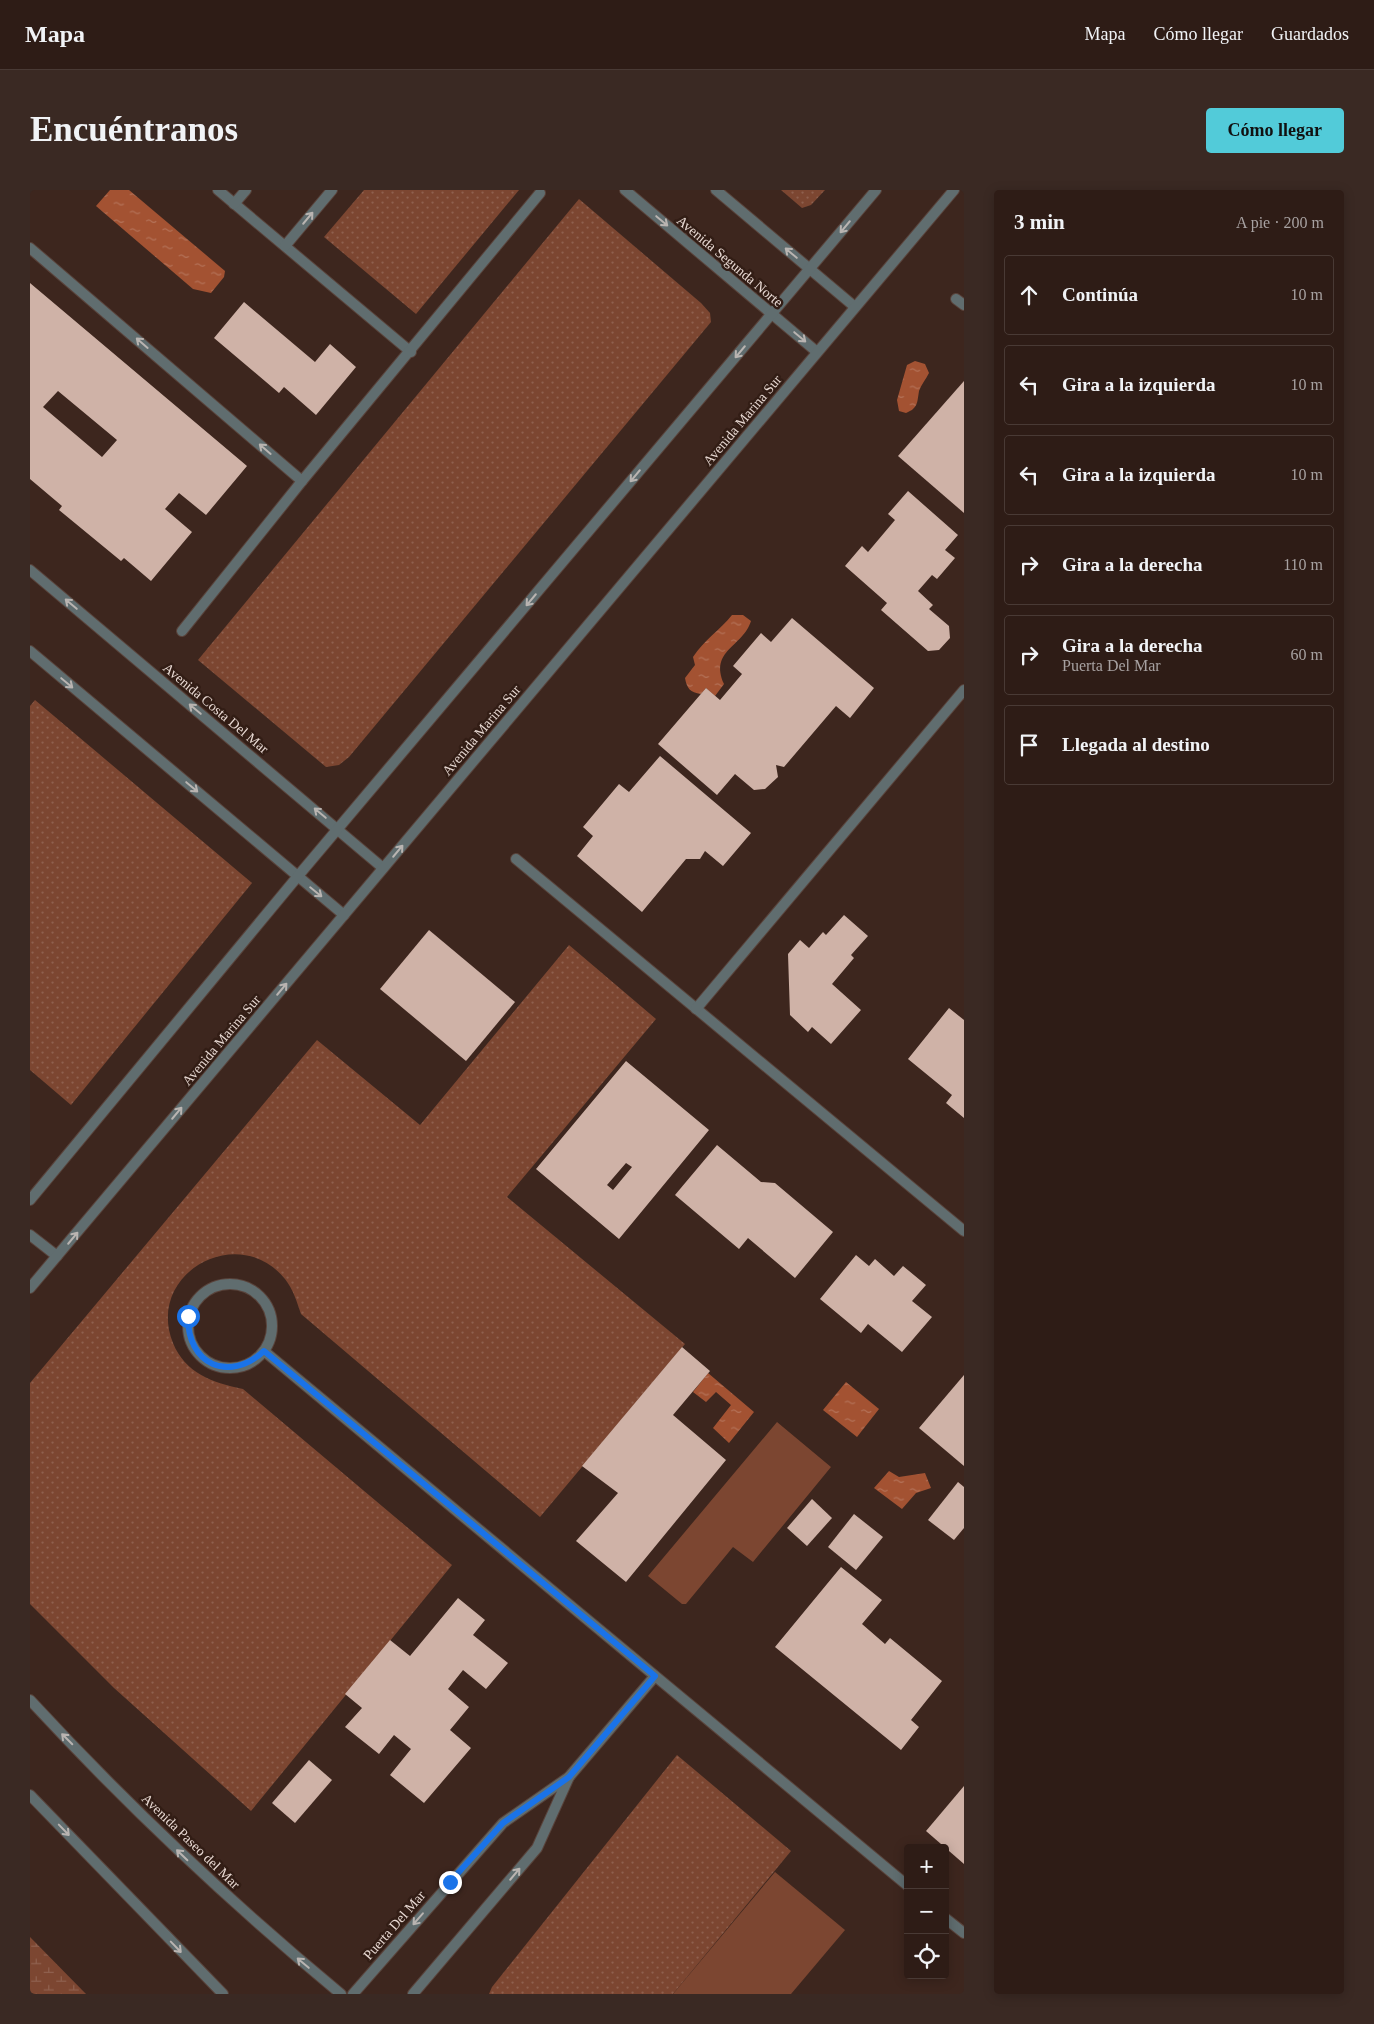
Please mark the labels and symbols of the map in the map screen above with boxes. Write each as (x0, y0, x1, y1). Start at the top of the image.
one-way arrow (303, 212, 314, 225)
street label: Avenida Segunda Norte (674, 213, 786, 310)
one-way arrow (655, 216, 668, 227)
one-way arrow (839, 221, 850, 234)
one-way arrow (785, 248, 798, 259)
one-way arrow (793, 332, 806, 343)
one-way arrow (135, 338, 148, 349)
one-way arrow (734, 345, 746, 358)
street label: Avenida Marina Sur (700, 372, 785, 469)
one-way arrow (259, 444, 272, 455)
one-way arrow (630, 469, 641, 482)
one-way arrow (525, 593, 536, 606)
one-way arrow (65, 599, 78, 610)
street label: Avenida Costa Del Mar (160, 660, 271, 757)
one-way arrow (61, 677, 74, 688)
street label: Avenida Marina Sur (439, 682, 524, 779)
one-way arrow (189, 703, 202, 714)
one-way arrow (185, 782, 198, 793)
one-way arrow (314, 808, 327, 819)
one-way arrow (392, 845, 403, 858)
one-way arrow (309, 886, 322, 897)
one-way arrow (276, 982, 287, 995)
street label: Avenida Marina Sur (179, 992, 264, 1089)
one-way arrow (172, 1107, 183, 1120)
one-way arrow (67, 1231, 78, 1244)
route start (177, 1305, 200, 1328)
one-way arrow (62, 1734, 74, 1746)
street label: Avenida Paseo del Mar (139, 1791, 243, 1892)
one-way arrow (58, 1824, 70, 1837)
one-way arrow (176, 1848, 188, 1861)
one-way arrow (510, 1868, 521, 1881)
route end (439, 1871, 462, 1894)
street label: Puerta Del Mar (360, 1888, 429, 1963)
one-way arrow (413, 1912, 424, 1925)
one-way arrow (170, 1941, 182, 1953)
one-way arrow (297, 1957, 310, 1968)

